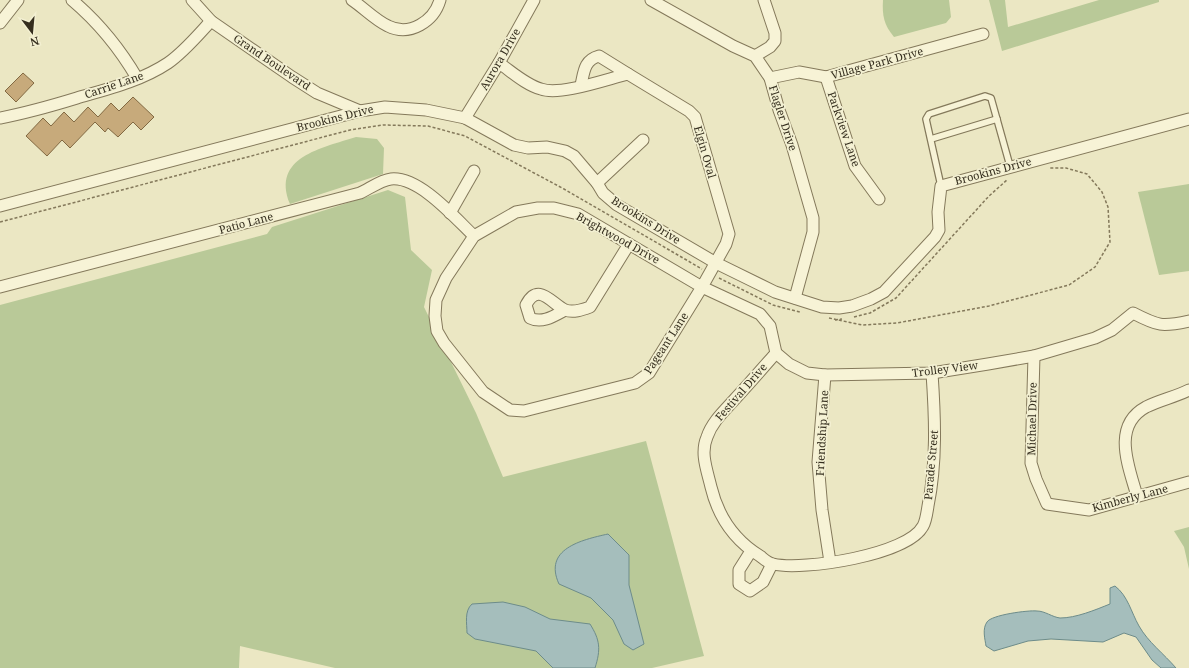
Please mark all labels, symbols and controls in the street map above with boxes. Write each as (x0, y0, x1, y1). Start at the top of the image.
north arrow (12, 12, 52, 52)
street label: Aurora Drive (476, 25, 523, 92)
street label: Grand Boulevard (231, 30, 314, 93)
text: N (28, 34, 41, 51)
street label: Village Park Drive (829, 43, 925, 82)
street label: Carrie Lane (82, 67, 146, 102)
street label: Flagler Drive (766, 83, 801, 153)
street label: Parkview Lane (825, 89, 864, 169)
street label: Brookins Drive (295, 101, 375, 134)
street label: Elgin Oval (691, 124, 720, 180)
street label: Brookins Drive (953, 153, 1033, 188)
street label: Brookins Drive (609, 192, 684, 247)
street label: Patio Lane (217, 208, 275, 237)
street label: Brightwood Drive (574, 208, 663, 267)
street label: Pageant Lane (640, 309, 691, 376)
street label: Trolley View (911, 357, 979, 380)
street label: Festival Drive (711, 359, 770, 424)
street label: Michael Drive (1023, 382, 1040, 456)
street label: Friendship Lane (812, 390, 831, 476)
street label: Parade Street (920, 429, 941, 501)
street label: Kimberly Lane (1090, 480, 1170, 515)

